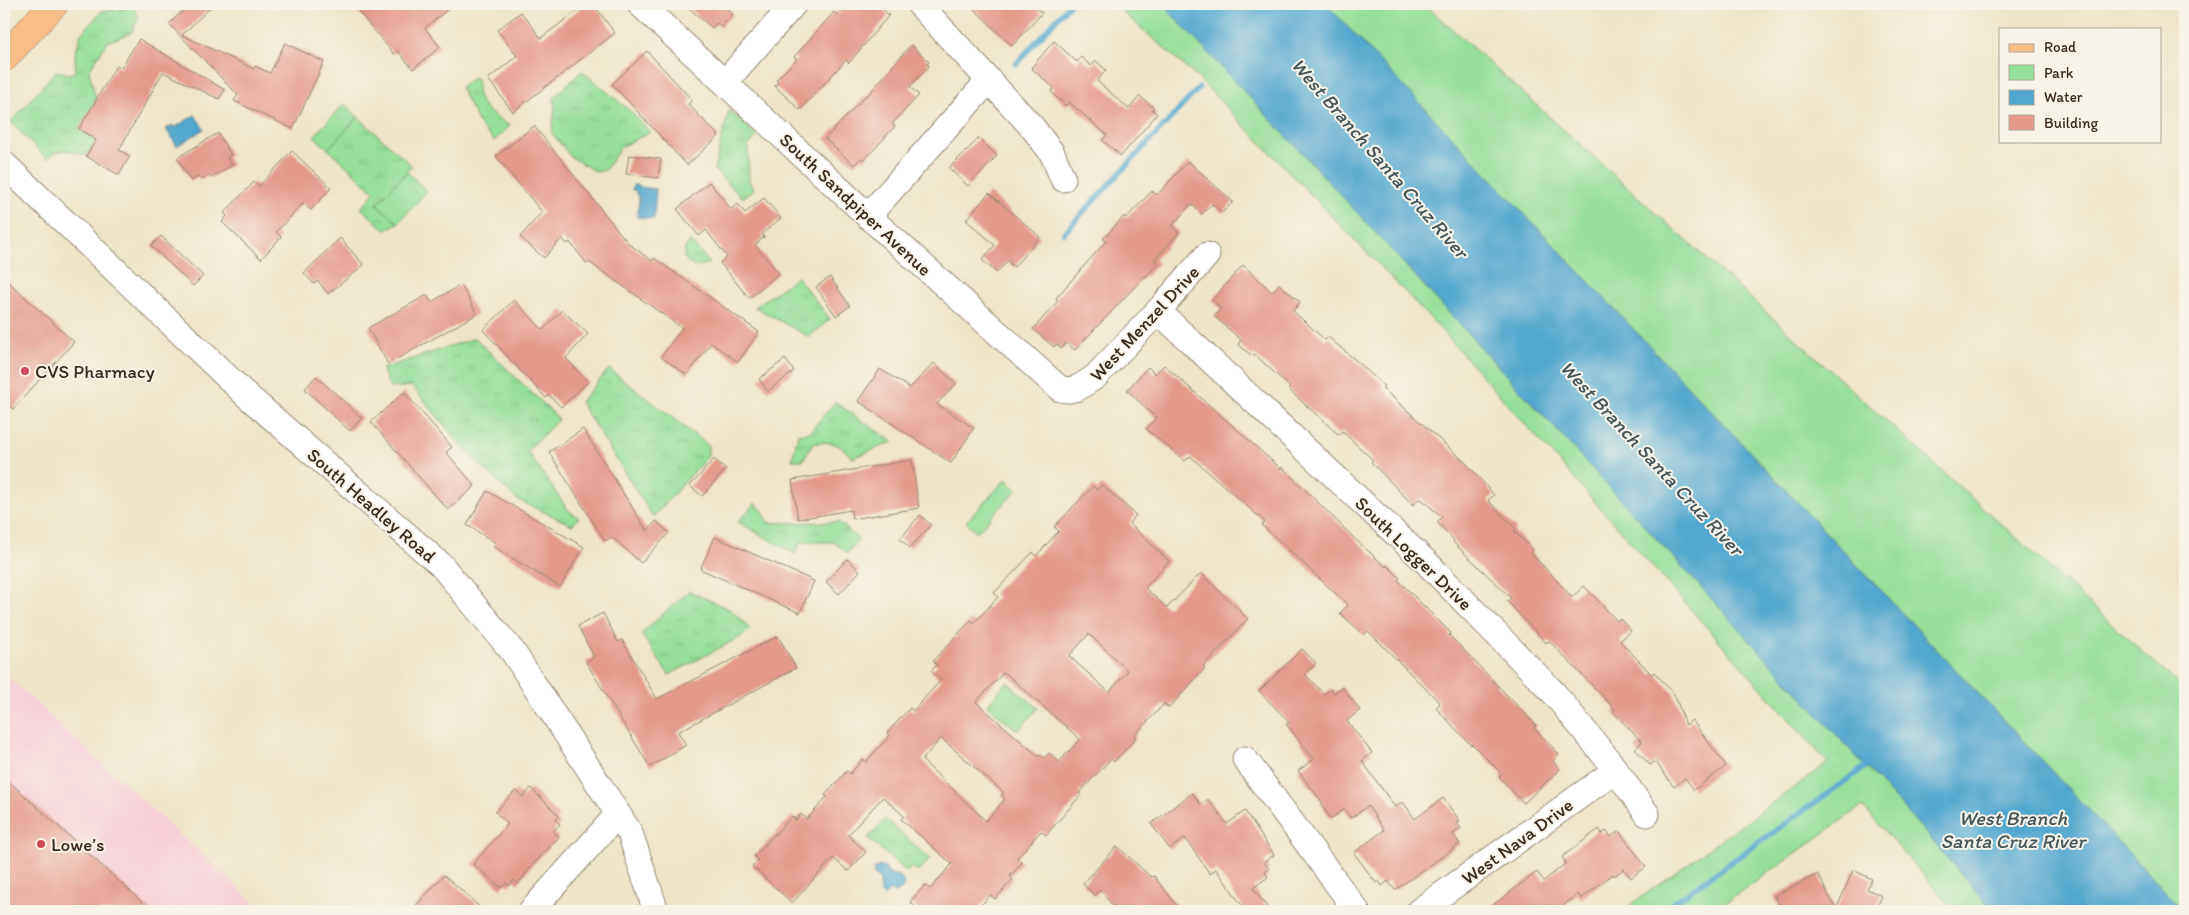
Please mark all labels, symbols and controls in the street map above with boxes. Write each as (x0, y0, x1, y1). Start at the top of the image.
legend (1999, 28, 2162, 142)
text: Road (2044, 38, 2077, 56)
water label: West Branch Santa Cruz River (1286, 53, 1475, 265)
text: Park (2044, 64, 2074, 82)
text: Water (2044, 88, 2083, 106)
text: Building (2044, 114, 2098, 132)
street label: South Sandpiper Avenue (775, 128, 936, 281)
street label: West Menzel Drive (1085, 261, 1204, 386)
water label: West Branch Santa Cruz River (1555, 356, 1750, 562)
place label: CVS Pharmacy (35, 360, 155, 383)
marker: CVS Pharmacy (19, 365, 31, 377)
street label: South Headley Road (302, 443, 441, 568)
street label: South Logger Drive (1350, 492, 1477, 615)
street label: West Nava Drive (1457, 793, 1578, 890)
water label: West Branch Santa Cruz River (1941, 806, 2087, 853)
place label: Lowe’s (51, 833, 104, 856)
marker: Lowe’s (35, 838, 47, 850)

